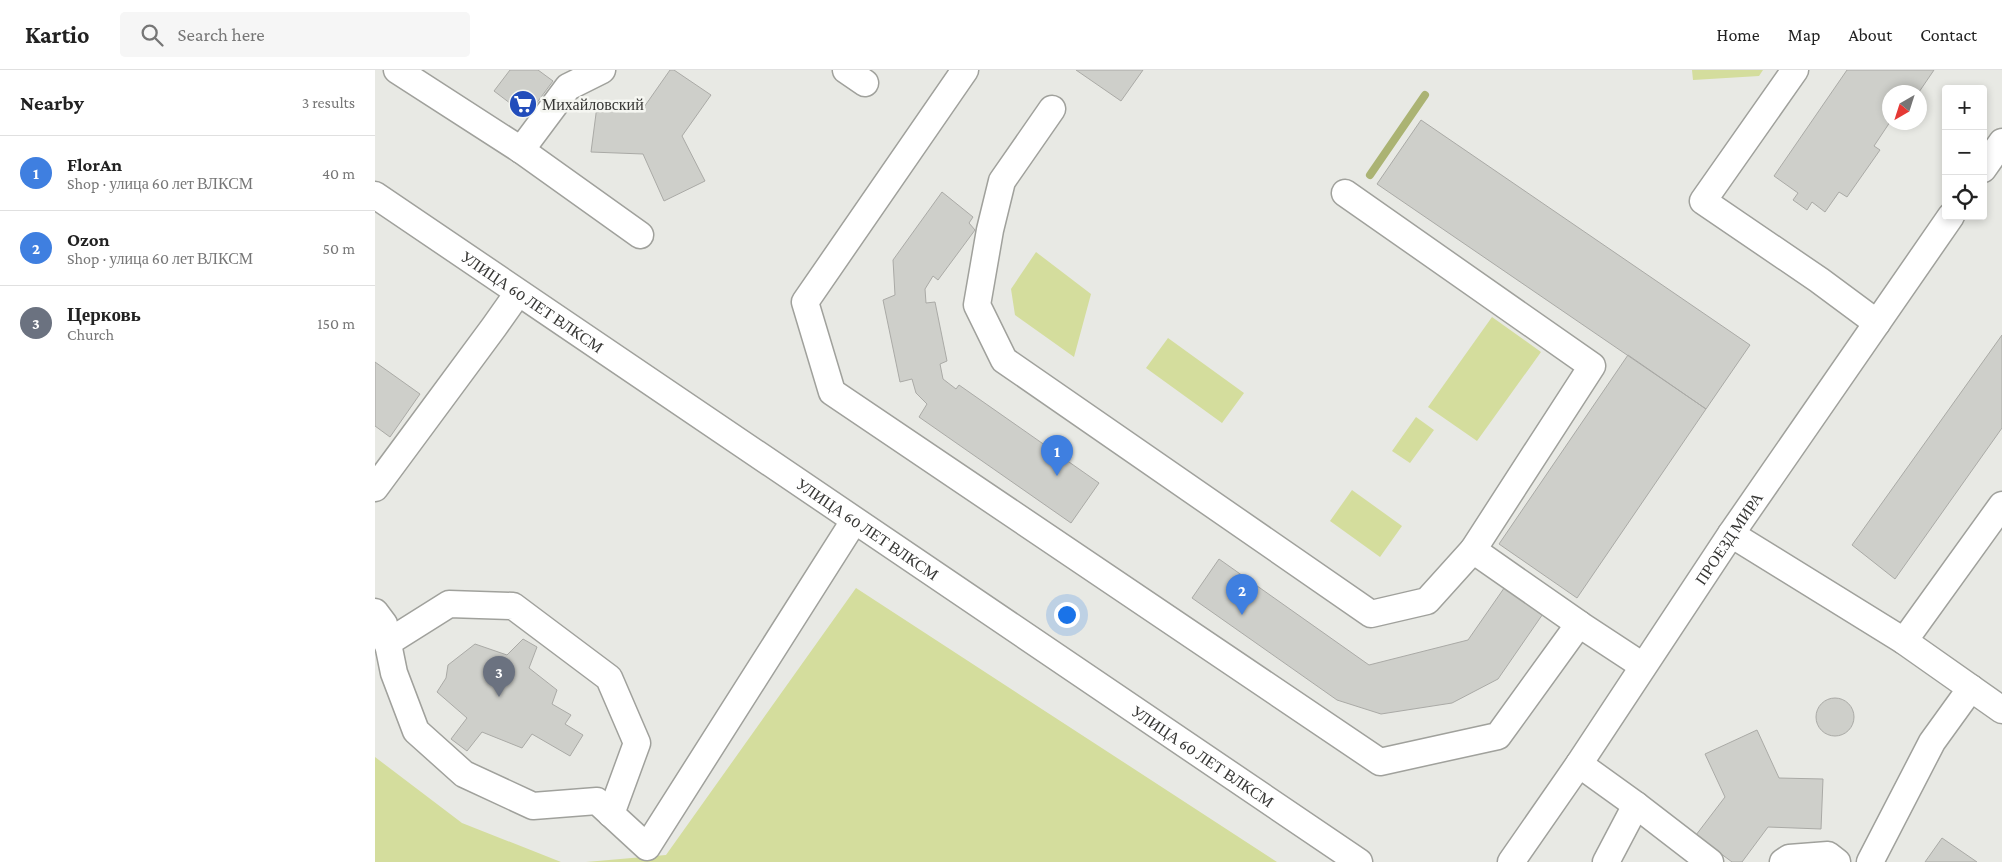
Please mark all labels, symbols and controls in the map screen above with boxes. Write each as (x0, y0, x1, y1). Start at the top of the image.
search box (120, 12, 470, 57)
text: Kartio (25, 21, 90, 48)
icon: search (138, 21, 166, 49)
text: Search here (178, 24, 265, 45)
text: Home (1717, 25, 1760, 45)
text: Map (1788, 25, 1820, 45)
text: About (1848, 25, 1892, 45)
text: Contact (1920, 25, 1977, 45)
north arrow (1882, 85, 1927, 130)
map controls (1942, 85, 1987, 220)
button: + (1942, 85, 1987, 130)
supermarket icon: Михайловский (508, 89, 538, 119)
text: Nearby (20, 91, 84, 115)
text: 3 results (302, 94, 355, 111)
place label: Михайловский (542, 96, 644, 113)
button: − (1942, 130, 1987, 175)
text: FlorAn (67, 154, 122, 175)
text: 1 (33, 165, 39, 182)
text: 40 m (322, 165, 355, 182)
text: Shop · улица 60 лет ВЛКСМ (67, 175, 253, 192)
button: locate (1942, 175, 1987, 220)
text: Ozon (67, 229, 110, 250)
text: 2 (32, 240, 40, 257)
text: 50 m (323, 240, 355, 257)
street label: УЛИЦА 60 ЛЕТ ВЛКСМ (458, 248, 606, 356)
text: Shop · улица 60 лет ВЛКСМ (67, 250, 253, 267)
text: Церковь (67, 304, 141, 325)
text: 3 (32, 315, 40, 332)
text: 150 m (317, 315, 355, 332)
text: Church (67, 326, 114, 343)
pin: 1 (1041, 435, 1073, 476)
street label: УЛИЦА 60 ЛЕТ ВЛКСМ (793, 475, 941, 583)
street label: ПРОЕЗД МИРА (1692, 489, 1766, 588)
pin: 2 (1226, 574, 1258, 615)
your location (1054, 602, 1080, 628)
pin: 3 (483, 656, 515, 697)
street label: УЛИЦА 60 ЛЕТ ВЛКСМ (1128, 702, 1277, 811)

